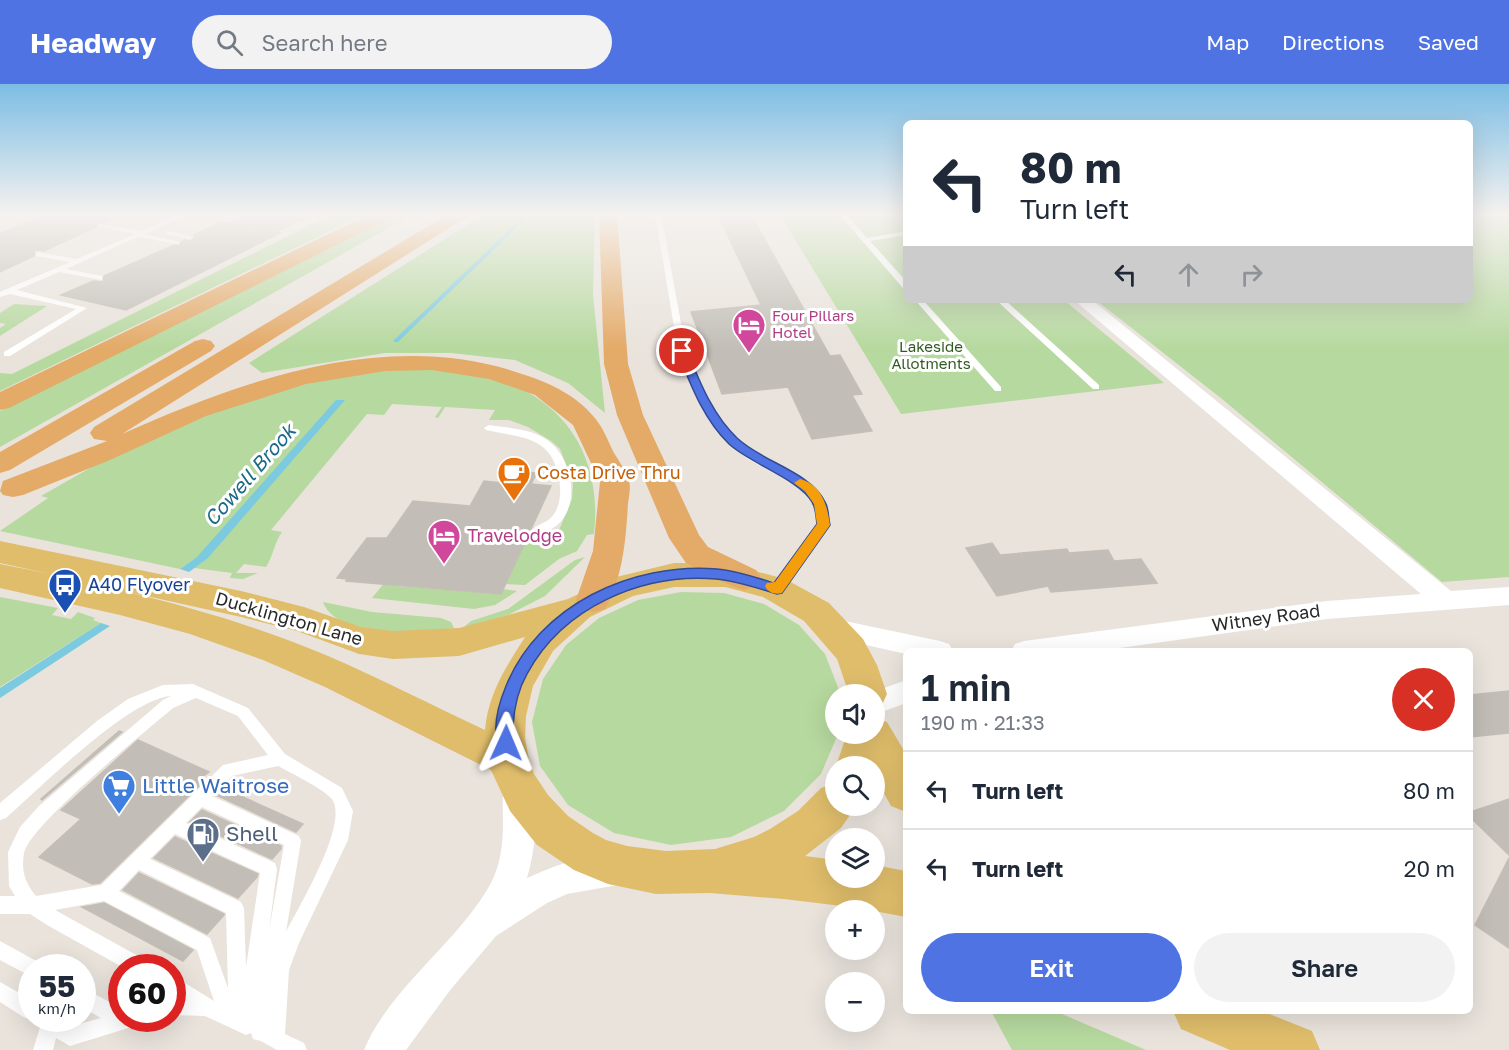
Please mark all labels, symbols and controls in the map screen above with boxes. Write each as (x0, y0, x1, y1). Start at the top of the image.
search box (192, 15, 612, 69)
text: Headway (30, 26, 156, 59)
icon: search (213, 26, 246, 59)
text: Search here (261, 29, 387, 56)
text: Map (1206, 29, 1249, 55)
text: Directions (1282, 29, 1385, 55)
text: Saved (1418, 29, 1479, 55)
text: 80 m (1020, 142, 1121, 192)
icon: left (921, 144, 999, 222)
text: Turn left (1020, 193, 1129, 225)
icon: left (1109, 258, 1142, 291)
icon: ahead (1172, 258, 1205, 291)
icon: right (1235, 258, 1268, 291)
place label: Four Pillars Hotel (772, 306, 854, 341)
hotel icon: Four Pillars Hotel (731, 307, 767, 354)
pin (656, 325, 707, 376)
icon: arrive (665, 334, 698, 367)
park label: Lakeside Allotments (891, 337, 971, 372)
water label: Cowell Brook (198, 416, 302, 530)
cafe icon: Costa Drive Thru (496, 455, 532, 502)
place label: Costa Drive Thru (537, 461, 681, 483)
hotel icon: Travelodge (426, 518, 462, 565)
place label: Travelodge (467, 524, 562, 546)
bus stop icon: A40 Flyover (47, 567, 83, 614)
place label: A40 Flyover (88, 573, 190, 595)
street label: Ducklington Lane (213, 587, 365, 650)
street label: Witney Road (1210, 599, 1321, 635)
text: 1 min (921, 666, 1011, 709)
button: close (1392, 668, 1455, 731)
map controls (825, 684, 885, 1032)
button: sound (825, 684, 885, 744)
text: 190 m · 21:33 (921, 710, 1045, 734)
position arrow (474, 711, 538, 775)
button: search (825, 756, 885, 816)
supermarket icon: Little Waitrose (101, 768, 137, 815)
place label: Little Waitrose (142, 772, 289, 798)
icon: left (921, 774, 954, 807)
text: Turn left (972, 777, 1063, 804)
text: 80 m (1403, 777, 1455, 804)
fuel station icon: Shell (185, 816, 221, 863)
place label: Shell (226, 820, 278, 846)
button: layers (825, 828, 885, 888)
icon: left (921, 852, 954, 885)
text: Turn left (972, 855, 1063, 882)
text: 20 m (1404, 855, 1455, 882)
button: + (825, 900, 885, 960)
button: Exit (921, 933, 1182, 1002)
button: Share (1194, 933, 1455, 1002)
speed limit sign: 60 (108, 954, 186, 1032)
text: 55 (39, 968, 75, 1004)
button: − (825, 972, 885, 1032)
text: km/h (38, 999, 76, 1017)

